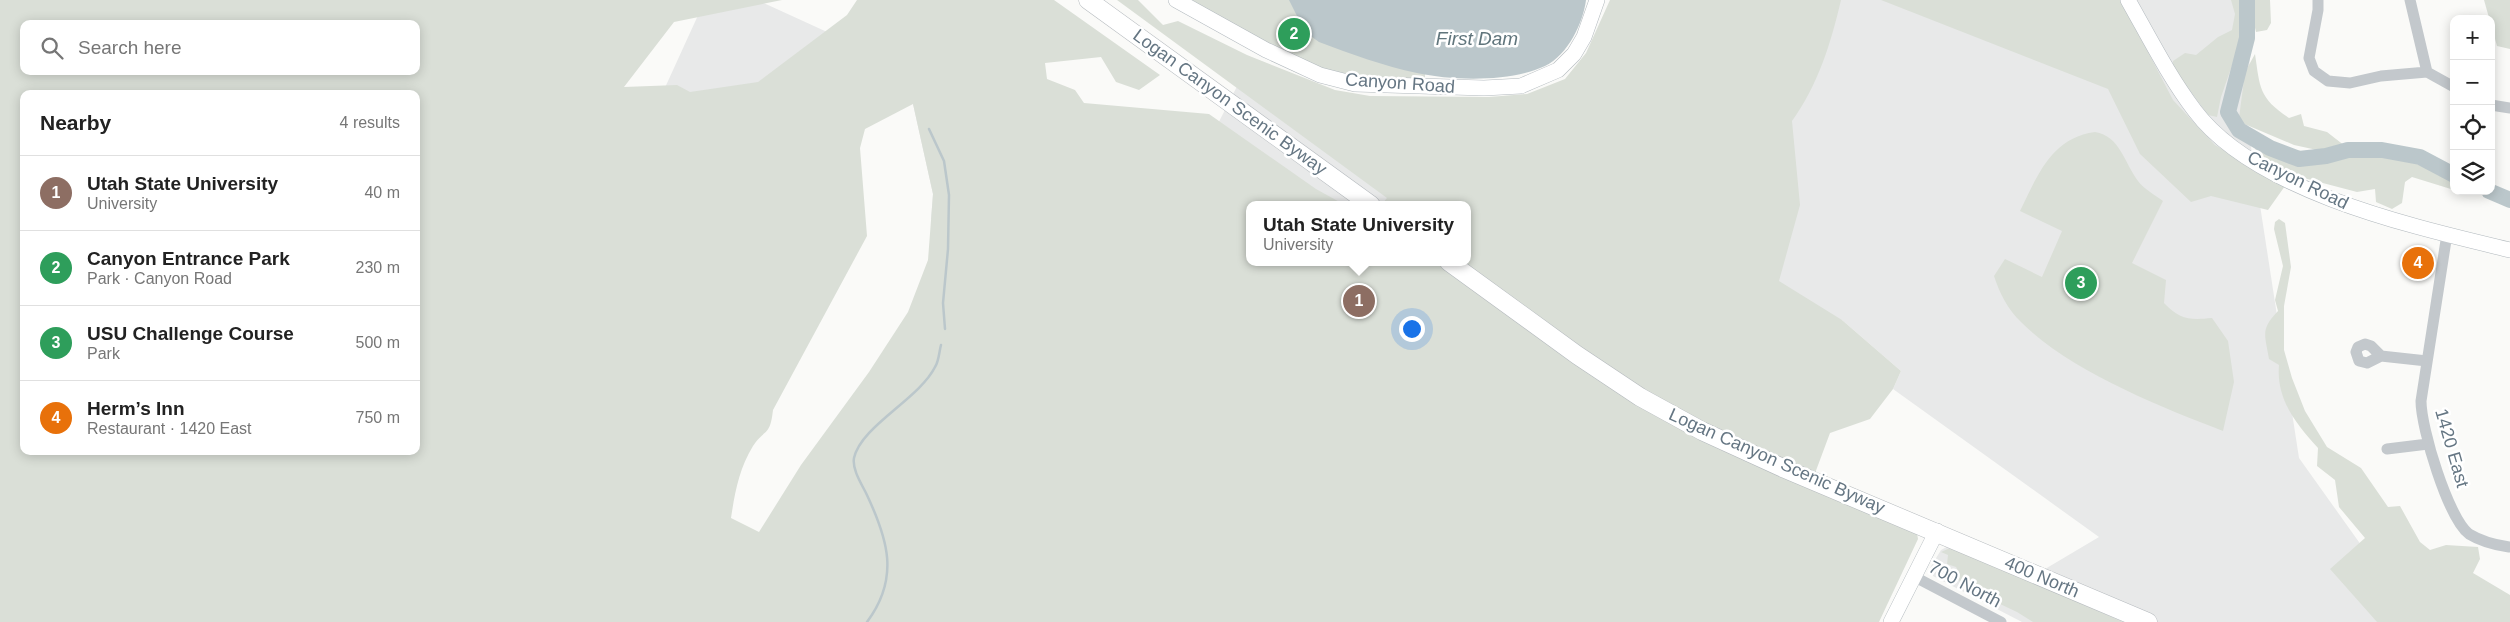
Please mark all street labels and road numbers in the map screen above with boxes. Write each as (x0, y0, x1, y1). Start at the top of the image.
street label: Logan Canyon Scenic Byway (1129, 25, 1331, 179)
street label: Canyon Road (1344, 69, 1456, 97)
street label: Canyon Road (2244, 147, 2352, 213)
street label: Logan Canyon Scenic Byway (1666, 404, 1888, 518)
street label: 1420 East (2431, 406, 2473, 490)
street label: 400 North (2002, 552, 2082, 602)
street label: 700 North (1925, 557, 2005, 611)

